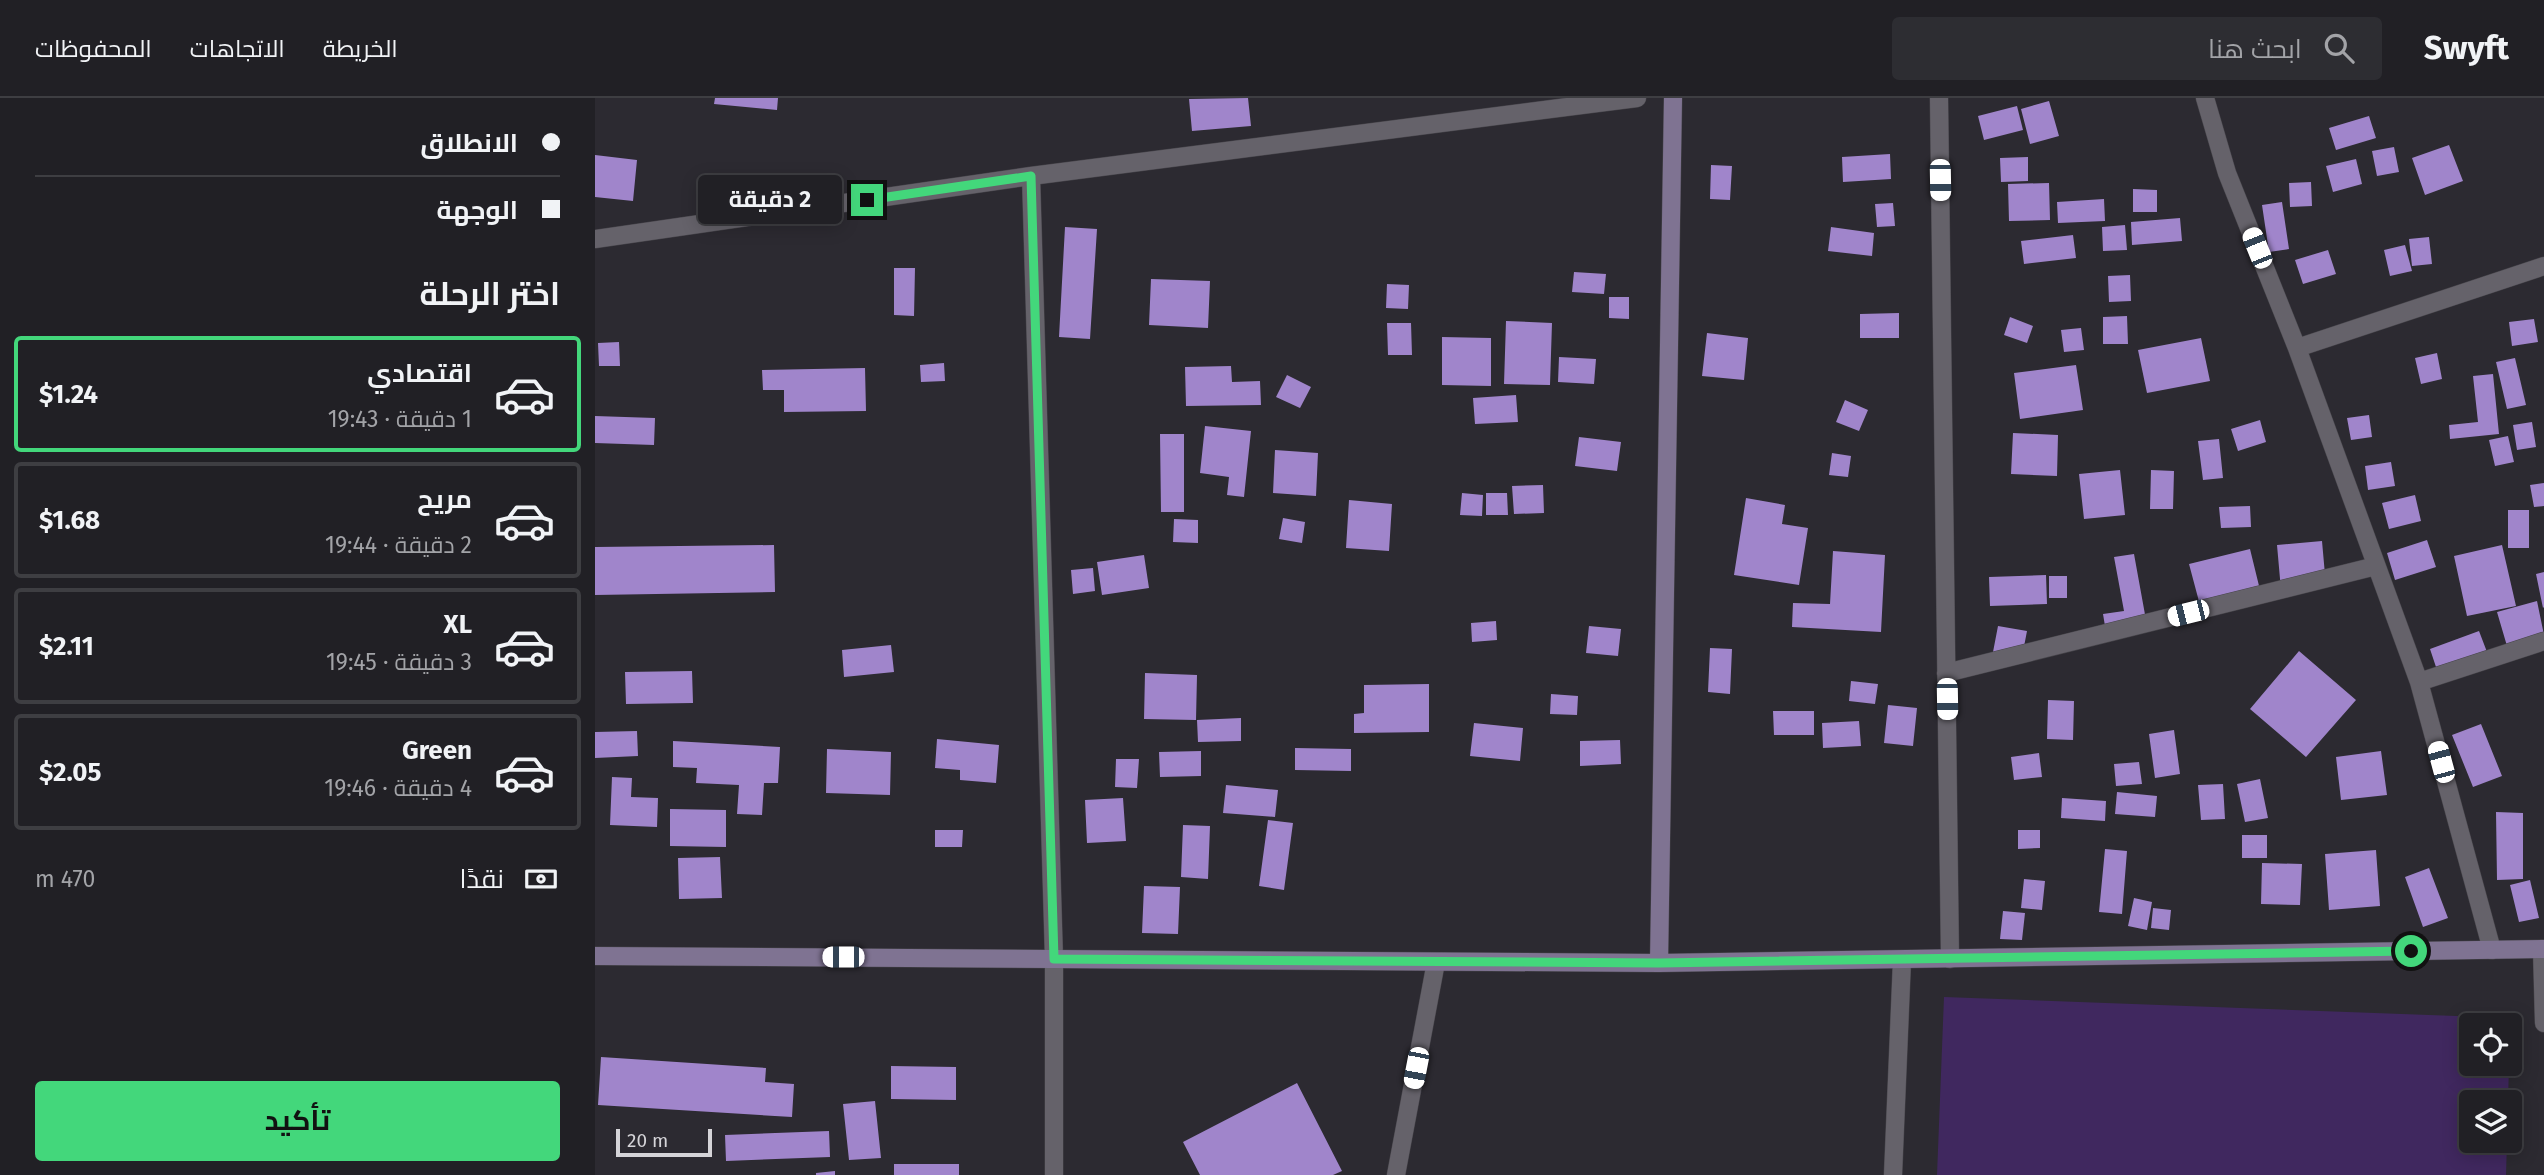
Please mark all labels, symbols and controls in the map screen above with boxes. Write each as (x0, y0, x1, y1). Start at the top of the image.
search box (1892, 17, 2382, 80)
text: Swyft (2424, 28, 2509, 68)
icon: search (2320, 29, 2358, 67)
text: ابحث هنا (2208, 34, 2302, 65)
text: المحفوظات (35, 35, 152, 63)
text: الاتجاهات (190, 35, 285, 63)
text: الخريطة (323, 35, 398, 63)
text: الانطلاق (420, 128, 518, 159)
car (1930, 159, 1951, 201)
callout: 2 دقيقة (699, 176, 842, 224)
route end (851, 184, 883, 216)
text: 2 دقيقة (729, 185, 811, 213)
text: الوجهة (437, 195, 518, 226)
car (2240, 225, 2275, 271)
text: اختر الرحلة (419, 275, 560, 313)
text: اقتصادي (367, 358, 472, 389)
icon: car (493, 363, 556, 426)
text: $1.24 (39, 379, 98, 410)
text: 1 دقيقة · 19:43 (328, 405, 472, 433)
text: مريح (417, 484, 472, 515)
icon: car (493, 489, 556, 552)
text: $1.68 (39, 505, 100, 536)
text: 2 دقيقة · 19:44 (325, 531, 472, 559)
car (2166, 598, 2211, 628)
text: XL (444, 609, 472, 640)
icon: car (493, 615, 556, 678)
text: $2.11 (39, 631, 94, 662)
text: 3 دقيقة · 19:45 (326, 648, 472, 676)
car (1937, 678, 1958, 720)
text: Green (402, 735, 472, 766)
car (2426, 739, 2457, 785)
icon: car (493, 741, 556, 804)
text: $2.05 (39, 757, 101, 788)
text: 4 دقيقة · 19:46 (324, 774, 472, 802)
icon: cash (522, 860, 560, 898)
text: نقدًا (460, 864, 504, 895)
text: 470 m (35, 865, 95, 893)
route start (2395, 935, 2427, 967)
car (823, 947, 865, 968)
map controls (2459, 1013, 2522, 1153)
button: locate (2459, 1013, 2522, 1076)
car (1402, 1045, 1431, 1091)
button: تأكيد (35, 1081, 560, 1161)
button: layers (2459, 1090, 2522, 1153)
scale bar (616, 1126, 712, 1158)
text: 20 m (627, 1129, 668, 1152)

